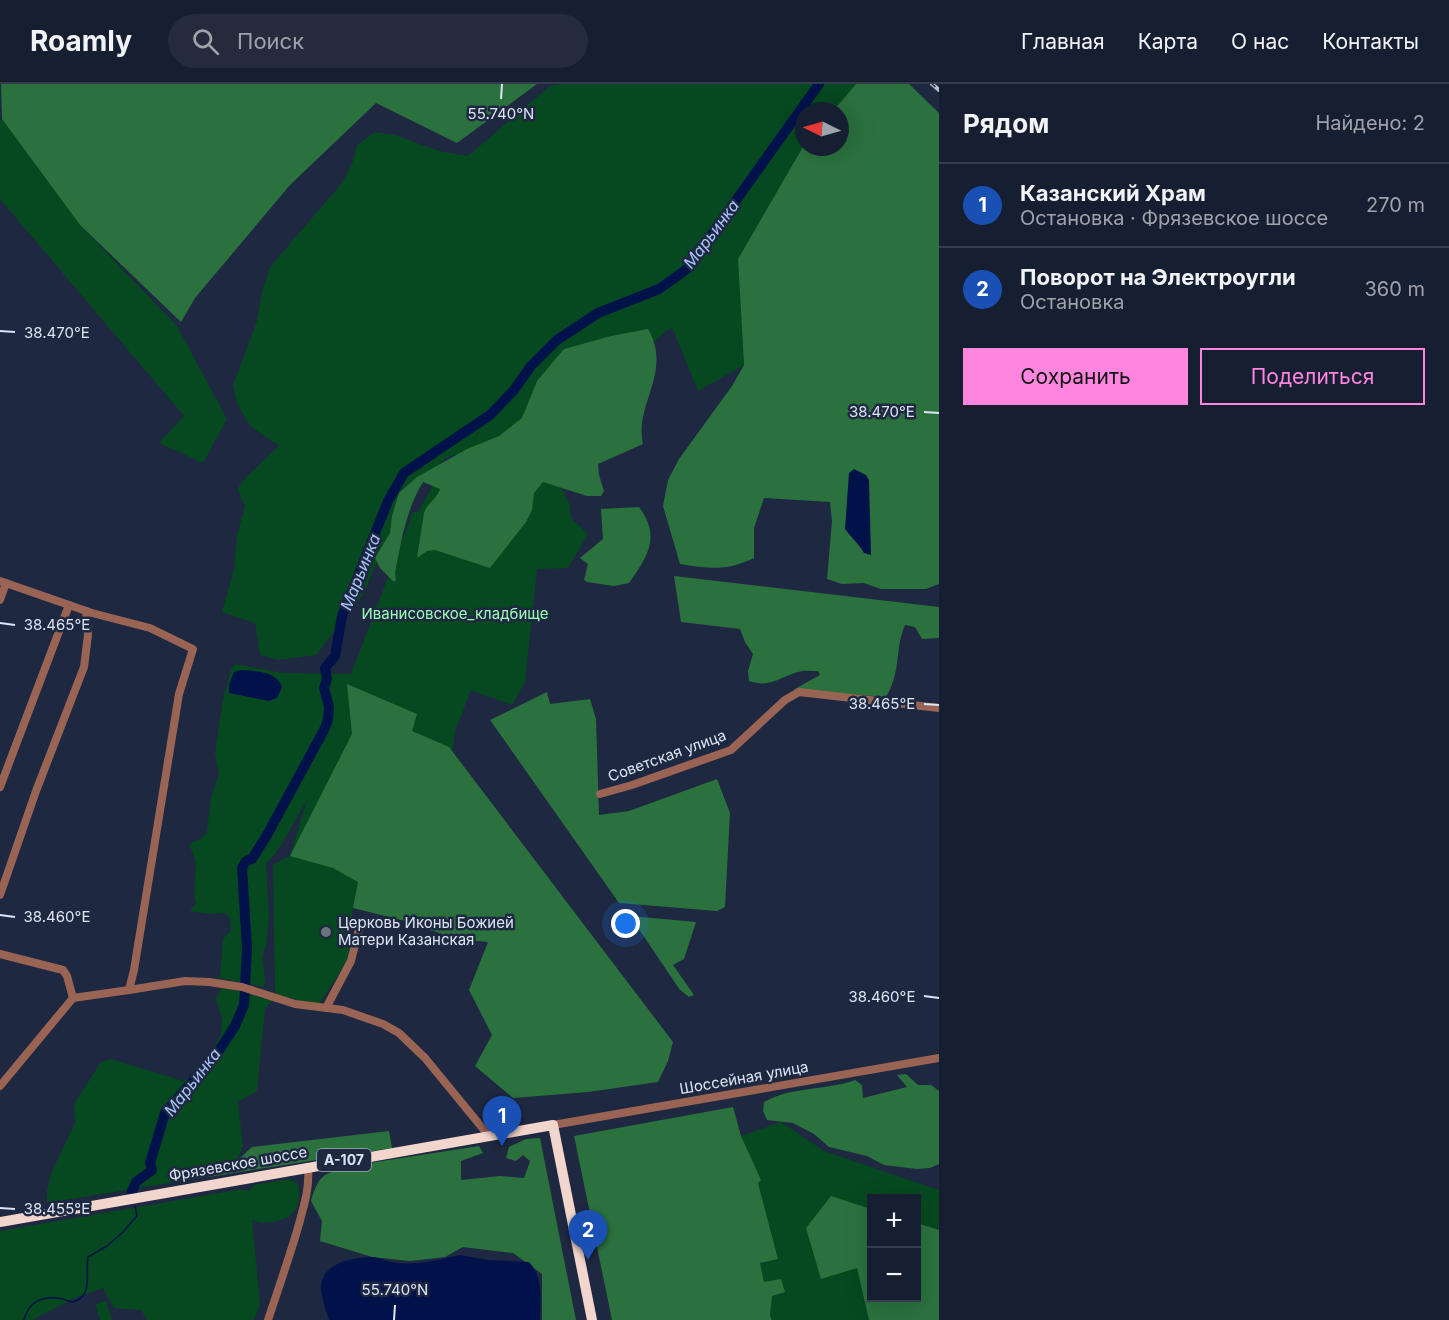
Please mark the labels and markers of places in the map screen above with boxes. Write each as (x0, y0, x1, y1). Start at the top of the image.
place label: Церковь Иконы Божией Матери Казанская (338, 913, 514, 949)
marker: Церковь Иконы Божией Матери Казанская (319, 925, 333, 939)
pin: 1 (482, 1096, 522, 1146)
pin: 2 (568, 1210, 608, 1260)

